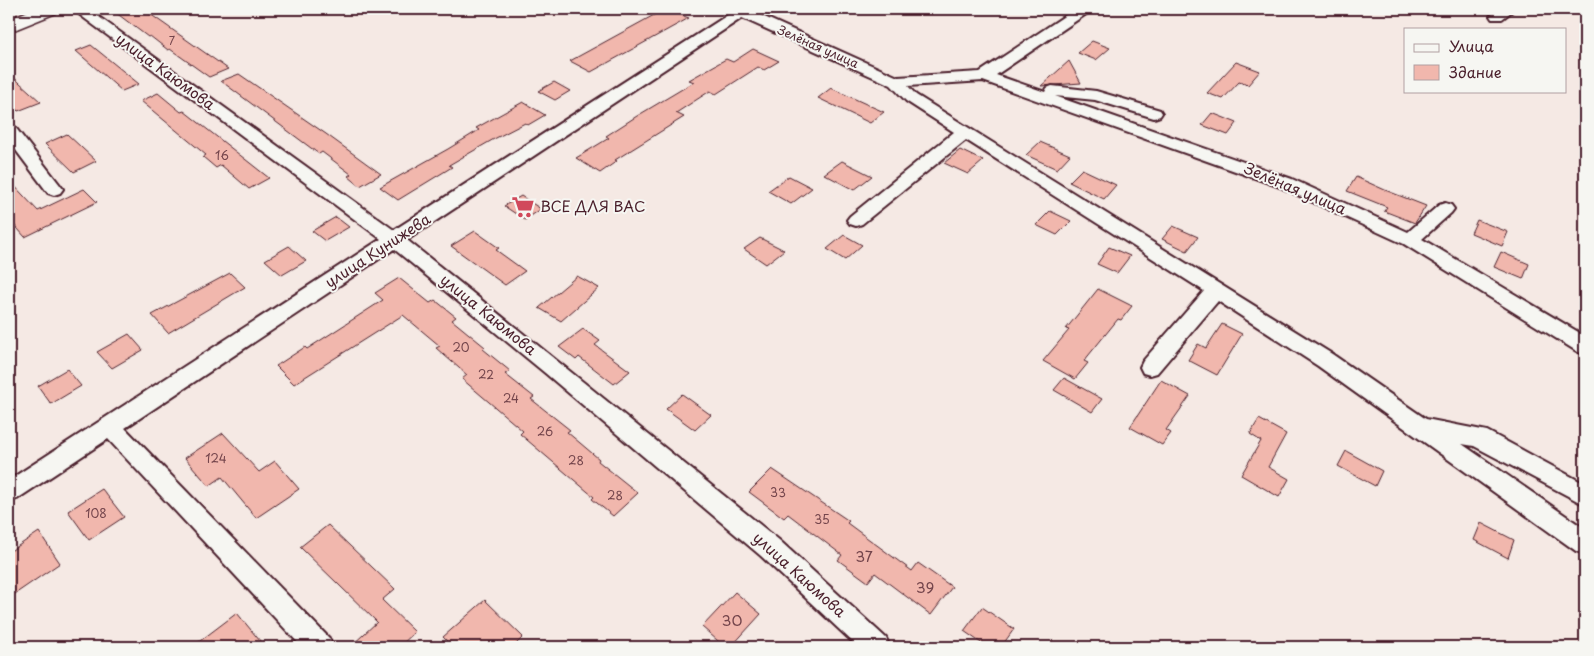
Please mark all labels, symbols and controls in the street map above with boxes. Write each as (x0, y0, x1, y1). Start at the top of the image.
street label: Зелёная улица (775, 20, 862, 72)
street label: улица Каюмова (111, 27, 221, 115)
legend (1404, 28, 1566, 92)
house number: 7 (169, 32, 175, 49)
text: Улица (1449, 34, 1494, 57)
text: Здание (1449, 60, 1502, 83)
house number: 16 (215, 146, 229, 164)
street label: Зелёная улица (1241, 156, 1351, 220)
supermarket icon: ВСЕ ДЛЯ ВАС (510, 194, 536, 220)
place label: ВСЕ ДЛЯ ВАС (540, 194, 645, 217)
street label: улица Кунижева (320, 206, 435, 293)
street label: улица Каюмова (436, 268, 543, 360)
house number: 20 (452, 338, 470, 356)
house number: 22 (478, 365, 494, 383)
house number: 24 (503, 389, 519, 407)
house number: 26 (537, 422, 553, 440)
house number: 124 (205, 449, 227, 467)
house number: 28 (568, 451, 584, 469)
house number: 33 (770, 483, 786, 501)
house number: 28 (607, 486, 623, 504)
house number: 108 (85, 504, 107, 522)
house number: 35 (814, 510, 830, 528)
street label: улица Каюмова (748, 526, 852, 622)
house number: 37 (855, 544, 873, 567)
house number: 39 (916, 575, 934, 598)
house number: 30 (722, 608, 742, 631)

